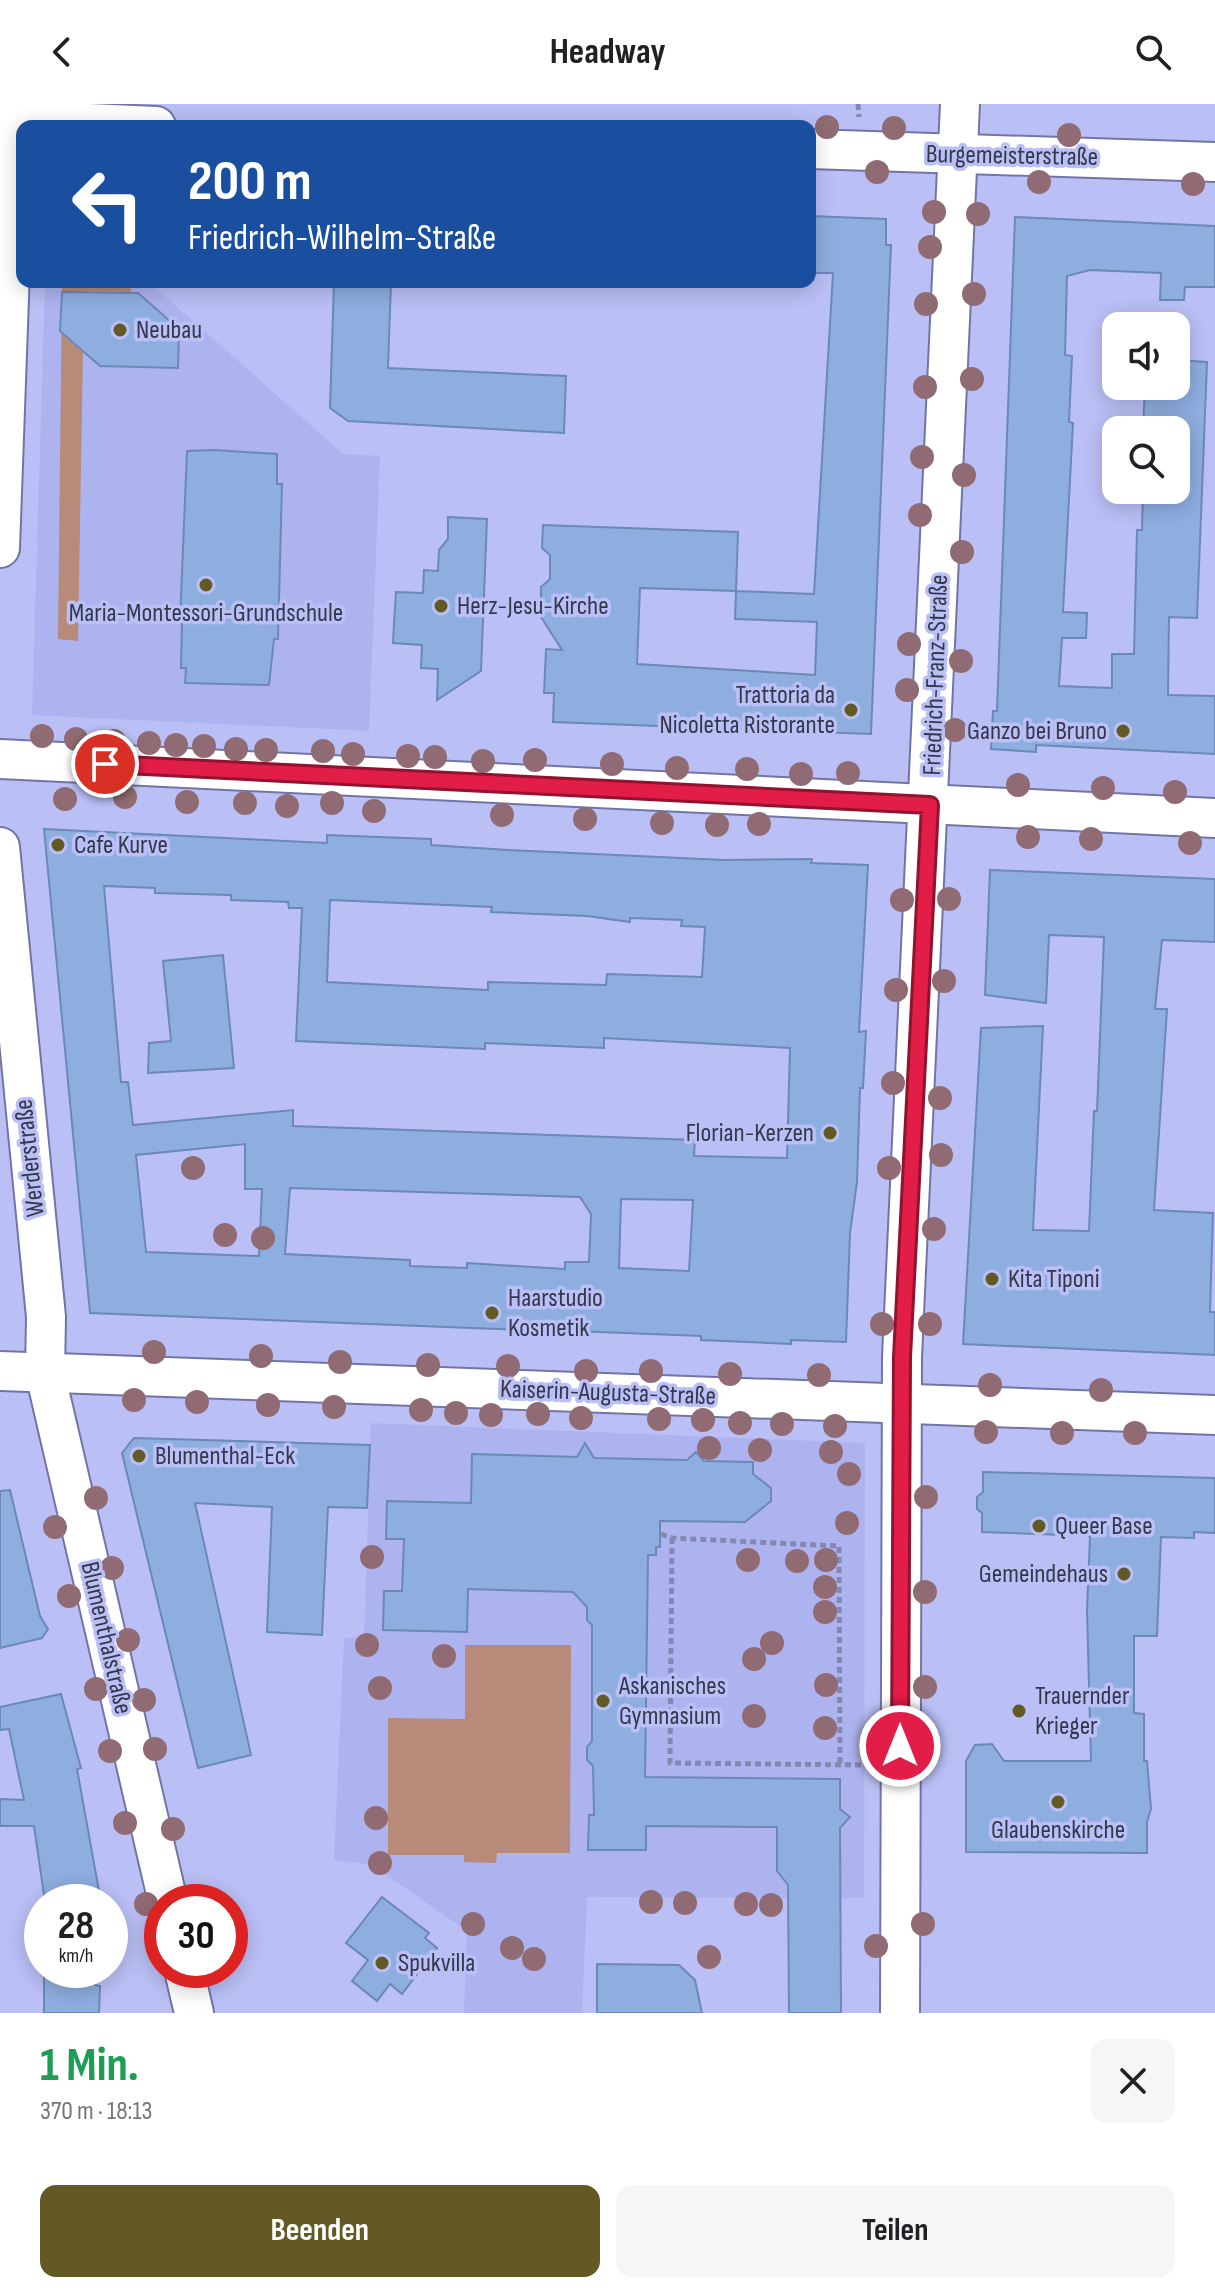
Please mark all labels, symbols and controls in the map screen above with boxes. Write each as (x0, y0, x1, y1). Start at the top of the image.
icon: back (40, 30, 84, 74)
icon: search (1131, 30, 1175, 74)
text: Headway (550, 31, 665, 74)
street label: Burgemeisterstraße (926, 139, 1098, 173)
text: 200 m (188, 149, 312, 216)
icon: left (56, 152, 160, 256)
text: Friedrich-Wilhelm-Straße (188, 217, 496, 260)
map controls (1102, 312, 1190, 504)
button: sound (1102, 312, 1190, 400)
place label: Neubau (136, 315, 202, 346)
marker: Neubau (111, 321, 129, 339)
button: search (1102, 416, 1190, 504)
street label: Friedrich-Franz-Straße (917, 574, 955, 776)
marker: Maria-Montessori-Grundschule (197, 576, 215, 594)
place label: Herz-Jesu-Kirche (457, 591, 609, 622)
marker: Herz-Jesu-Kirche (432, 597, 450, 615)
place label: Maria-Montessori-Grundschule (69, 598, 343, 629)
place label: Trattoria da Nicoletta Ristorante (660, 680, 835, 741)
marker: Trattoria da Nicoletta Ristorante (842, 701, 860, 719)
place label: Ganzo bei Bruno (967, 716, 1107, 747)
marker: Ganzo bei Bruno (1114, 722, 1132, 740)
pin (71, 730, 139, 798)
icon: arrive (83, 742, 127, 786)
place label: Cafe Kurve (74, 830, 168, 861)
marker: Cafe Kurve (49, 836, 67, 854)
street label: Werderstraße (8, 1098, 52, 1218)
place label: Florian-Kerzen (686, 1118, 814, 1149)
marker: Florian-Kerzen (821, 1124, 839, 1142)
place label: Kita Tiponi (1008, 1264, 1100, 1295)
marker: Kita Tiponi (983, 1270, 1001, 1288)
place label: Haarstudio Kosmetik (508, 1283, 603, 1344)
marker: Haarstudio Kosmetik (483, 1304, 501, 1322)
street label: Kaiserin-Augusta-Straße (500, 1374, 716, 1412)
place label: Blumenthal-Eck (155, 1441, 295, 1472)
marker: Blumenthal-Eck (130, 1447, 148, 1465)
place label: Queer Base (1055, 1511, 1153, 1542)
marker: Queer Base (1030, 1517, 1048, 1535)
street label: Blumenthalstraße (73, 1559, 139, 1717)
place label: Gemeindehaus (979, 1559, 1108, 1590)
marker: Gemeindehaus (1115, 1565, 1133, 1583)
place label: Askanisches Gymnasium (618, 1671, 726, 1732)
place label: Trauernder Krieger (1035, 1681, 1130, 1742)
marker: Askanisches Gymnasium (594, 1692, 612, 1710)
marker: Trauernder Krieger (1010, 1702, 1028, 1720)
position arrow (858, 1704, 942, 1788)
marker: Glaubenskirche (1049, 1793, 1067, 1811)
place label: Glaubenskirche (991, 1815, 1125, 1846)
speed limit sign: 30 (144, 1884, 248, 1988)
text: 28 (58, 1902, 94, 1950)
text: km/h (59, 1944, 93, 1968)
place label: Spukvilla (398, 1948, 475, 1979)
marker: Spukvilla (373, 1954, 391, 1972)
text: 1 Min. (40, 2037, 139, 2094)
button: close (1091, 2039, 1175, 2123)
text: 370 m · 18:13 (40, 2096, 152, 2127)
button: Beenden (40, 2185, 600, 2277)
button: Teilen (616, 2185, 1175, 2277)

